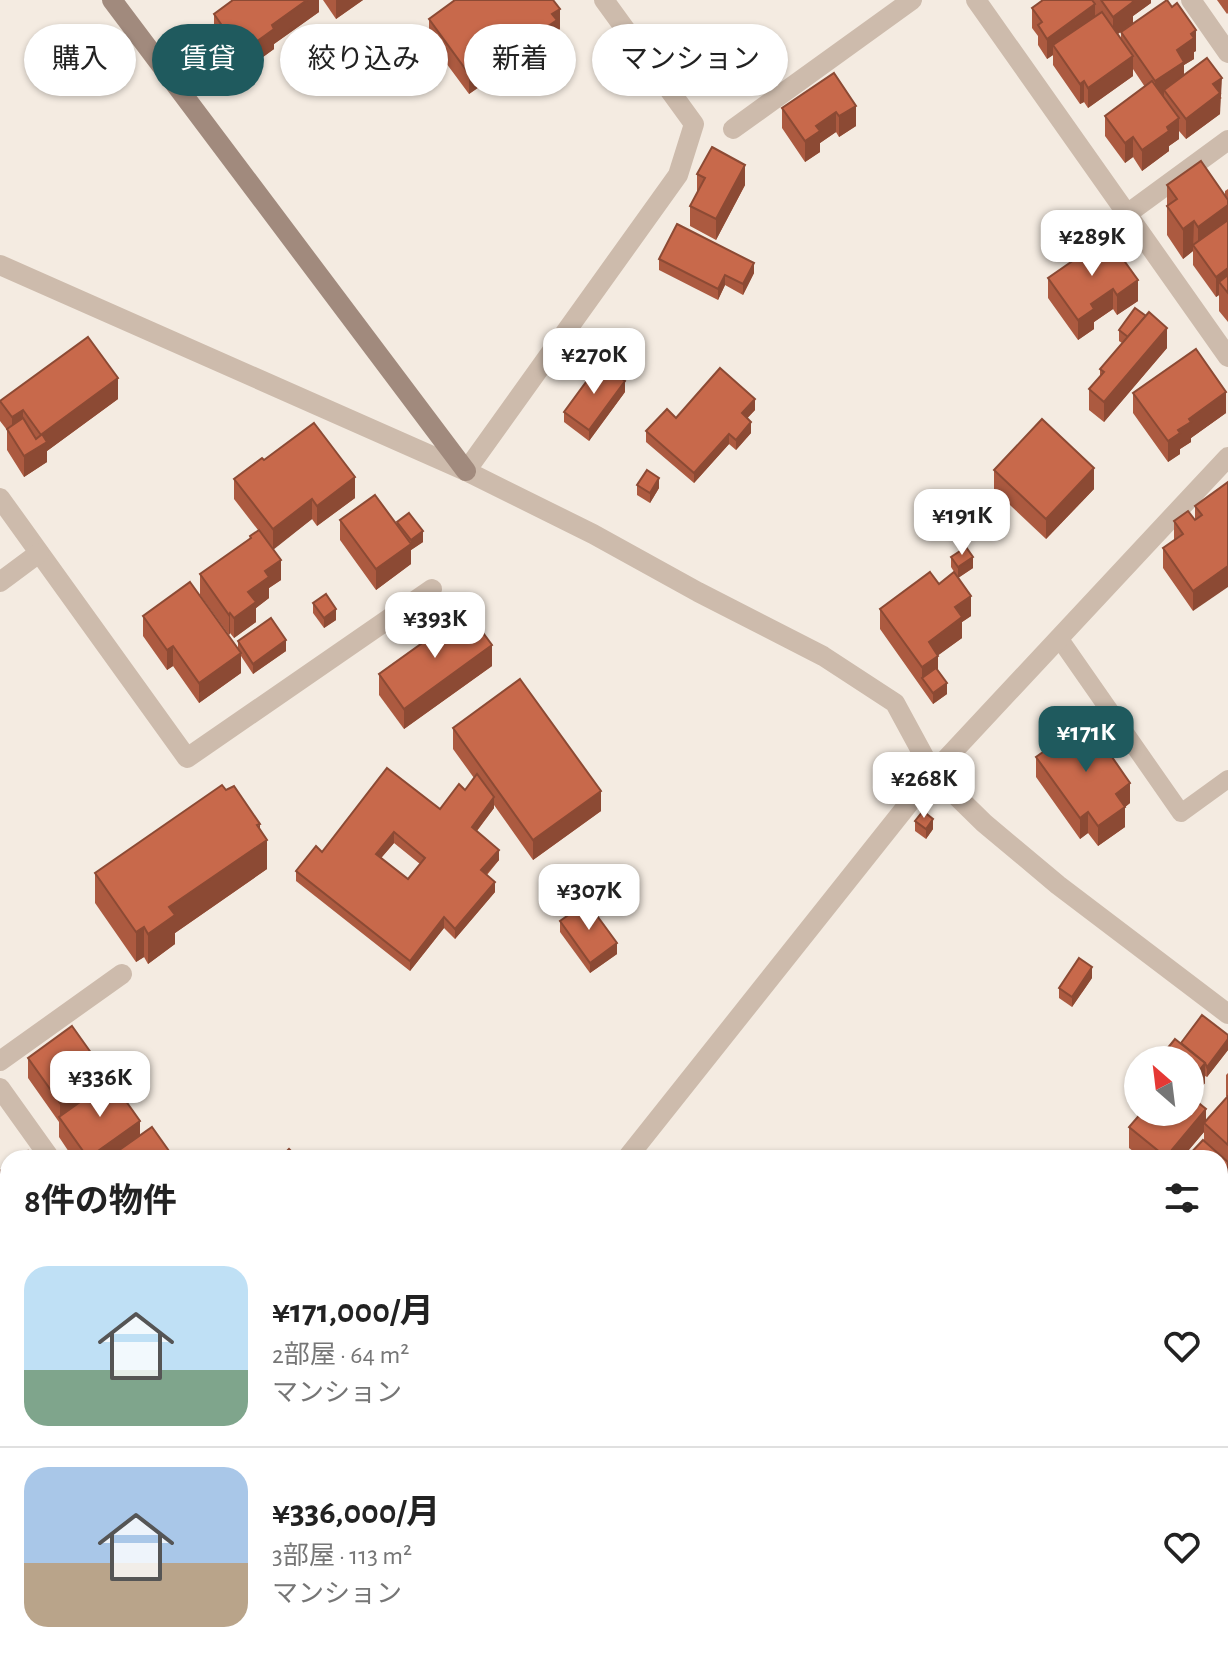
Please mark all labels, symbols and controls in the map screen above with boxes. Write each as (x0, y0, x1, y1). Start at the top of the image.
chip: 購入 (24, 24, 136, 96)
chip: 賃貸 (152, 24, 264, 96)
chip: 絞り込み (280, 24, 448, 96)
chip: 新着 (464, 24, 576, 96)
chip: マンション (592, 24, 788, 96)
pin: ¥289K (1036, 210, 1148, 278)
text: ¥289K (1059, 223, 1125, 249)
pin: ¥270K (538, 328, 650, 396)
text: ¥270K (561, 341, 627, 367)
pin: ¥191K (906, 489, 1018, 557)
text: ¥191K (932, 502, 992, 528)
pin: ¥393K (379, 592, 491, 660)
text: ¥393K (403, 605, 467, 631)
pin: ¥171K (1030, 706, 1142, 774)
text: ¥171K (1057, 719, 1115, 745)
pin: ¥268K (868, 752, 980, 820)
text: ¥268K (891, 765, 957, 791)
pin: ¥307K (533, 864, 645, 932)
text: ¥307K (557, 877, 621, 903)
north arrow (1124, 1046, 1204, 1126)
map controls (1124, 1046, 1204, 1126)
pin: ¥336K (44, 1051, 156, 1119)
text: ¥336K (68, 1064, 132, 1090)
icon: filters (1160, 1176, 1204, 1220)
text: 8件の物件 (24, 1185, 177, 1219)
text: ¥171,000/月 (272, 1295, 434, 1329)
icon: home (88, 1298, 184, 1394)
icon: heart (1160, 1324, 1204, 1368)
text: 2部屋 · 64 m² (272, 1342, 409, 1368)
text: マンション (272, 1380, 402, 1406)
text: ¥336,000/月 (272, 1496, 440, 1530)
icon: home (88, 1499, 184, 1595)
icon: heart (1160, 1525, 1204, 1569)
text: 3部屋 · 113 m² (272, 1543, 412, 1569)
text: マンション (272, 1581, 402, 1607)

